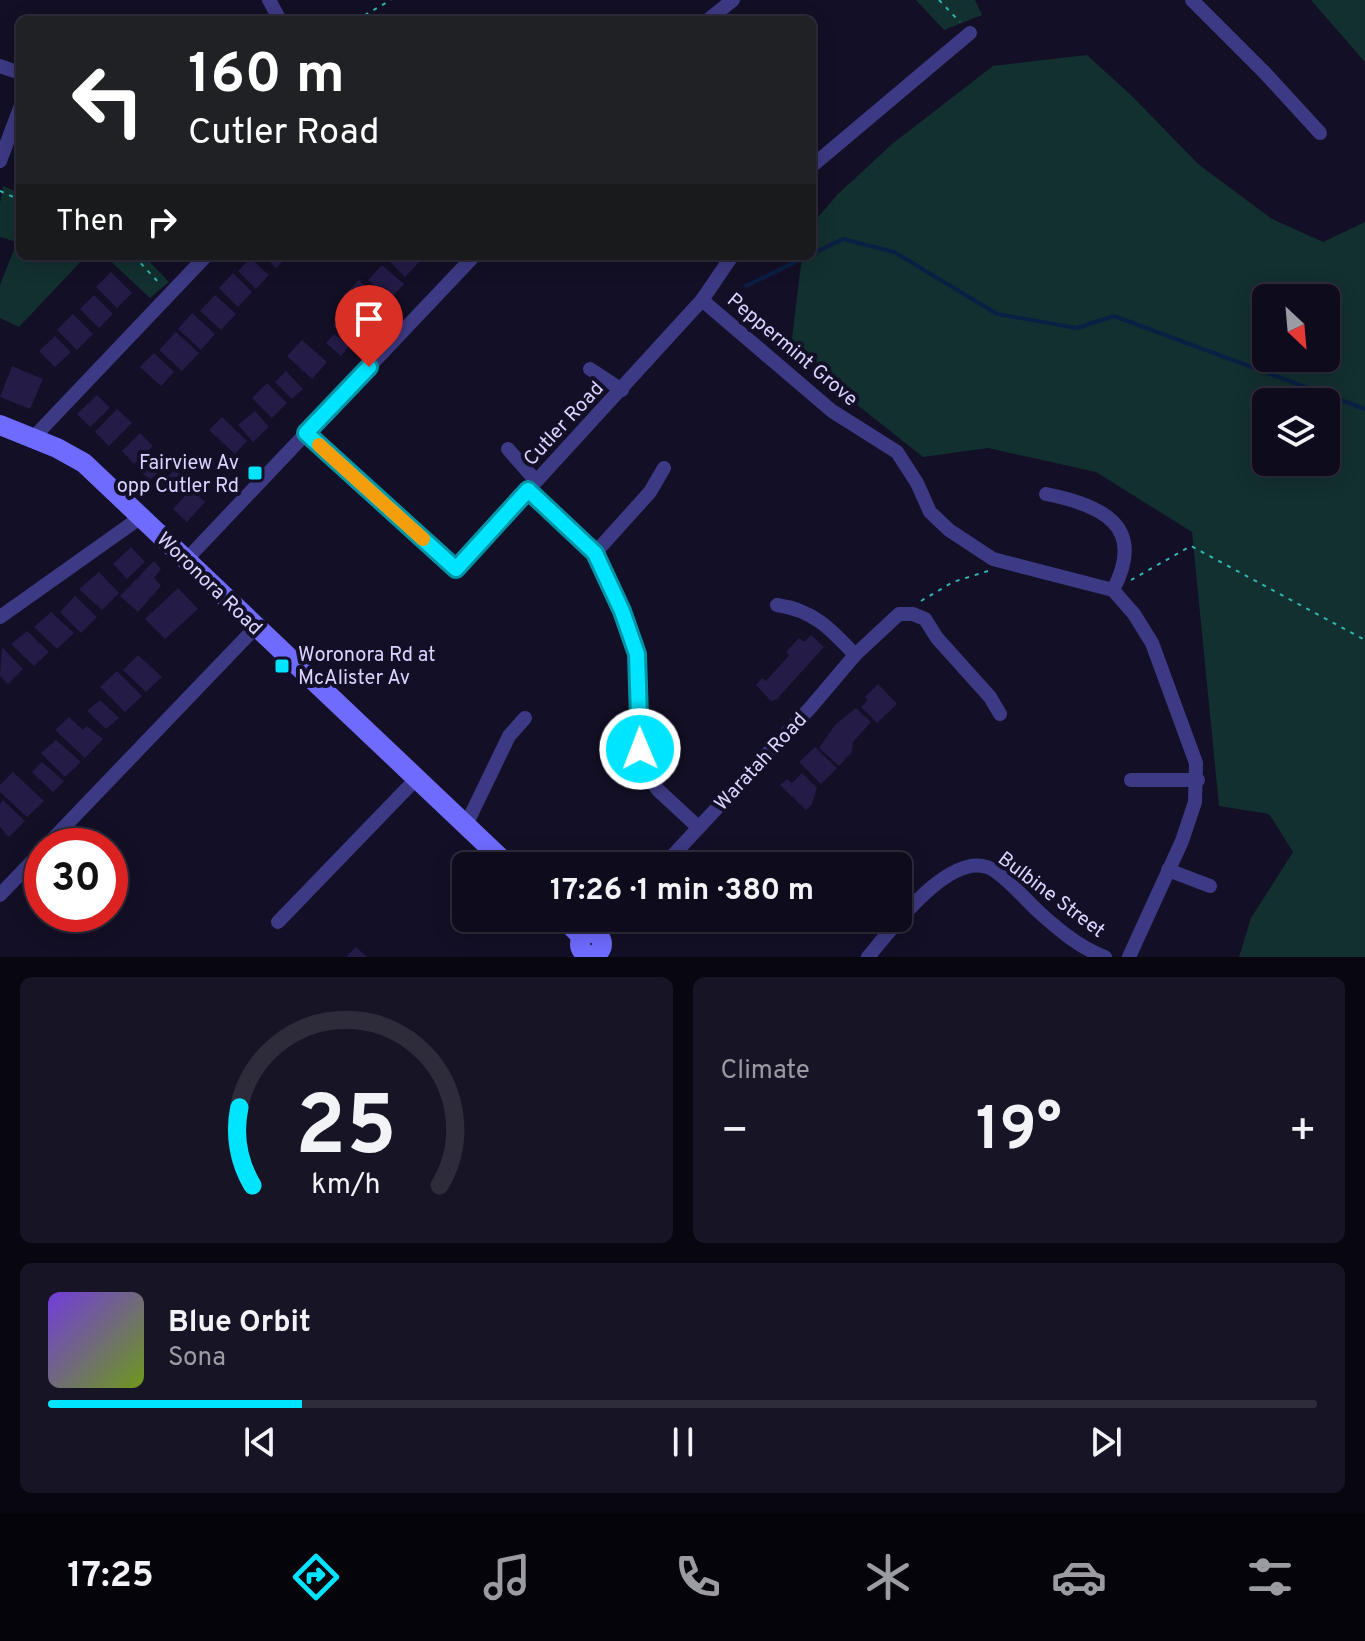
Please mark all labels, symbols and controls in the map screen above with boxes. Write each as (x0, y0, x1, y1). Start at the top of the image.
text: 160 m (188, 42, 345, 112)
icon: left (56, 48, 160, 152)
text: Cutler Road (188, 111, 379, 157)
icon: right (140, 200, 184, 244)
text: Then (56, 204, 124, 241)
north arrow (1252, 284, 1340, 372)
map controls (1252, 284, 1340, 476)
pin (335, 285, 403, 367)
street label: Peppermint Grove (721, 288, 863, 413)
icon: arrive (347, 297, 391, 341)
street label: Cutler Road (519, 377, 610, 472)
button: layers (1252, 388, 1340, 476)
place label: Fairview Av opp Cutler Rd (117, 451, 239, 500)
marker: Fairview Av opp Cutler Rd (246, 464, 264, 482)
street label: Woronora Road (150, 527, 267, 641)
place label: Woronora Rd at McAlister Av (298, 643, 436, 692)
marker: Woronora Rd at McAlister Av (273, 657, 291, 675)
position arrow (598, 707, 682, 791)
street label: Waratah Road (709, 708, 814, 817)
speed limit sign: 30 (24, 828, 128, 932)
street label: Bulbine Street (992, 847, 1110, 945)
text: 17:26 · 1 min · 380 m (550, 873, 814, 910)
text: Climate (721, 1055, 810, 1088)
text: 25 (295, 1079, 397, 1184)
text: 19° (976, 1095, 1062, 1171)
text: − (721, 1105, 749, 1161)
text: + (1289, 1105, 1317, 1161)
text: km/h (312, 1168, 381, 1204)
text: Blue Orbit (168, 1305, 311, 1342)
text: Sona (168, 1342, 226, 1375)
icon: previous (238, 1420, 282, 1464)
icon: pause (661, 1420, 705, 1464)
icon: next (1084, 1420, 1128, 1464)
icon: directions (288, 1549, 344, 1605)
icon: music (479, 1549, 535, 1605)
icon: phone (670, 1549, 726, 1605)
icon: climate (860, 1549, 916, 1605)
icon: car (1051, 1549, 1107, 1605)
icon: filters (1242, 1549, 1298, 1605)
text: 17:25 (67, 1554, 154, 1600)

